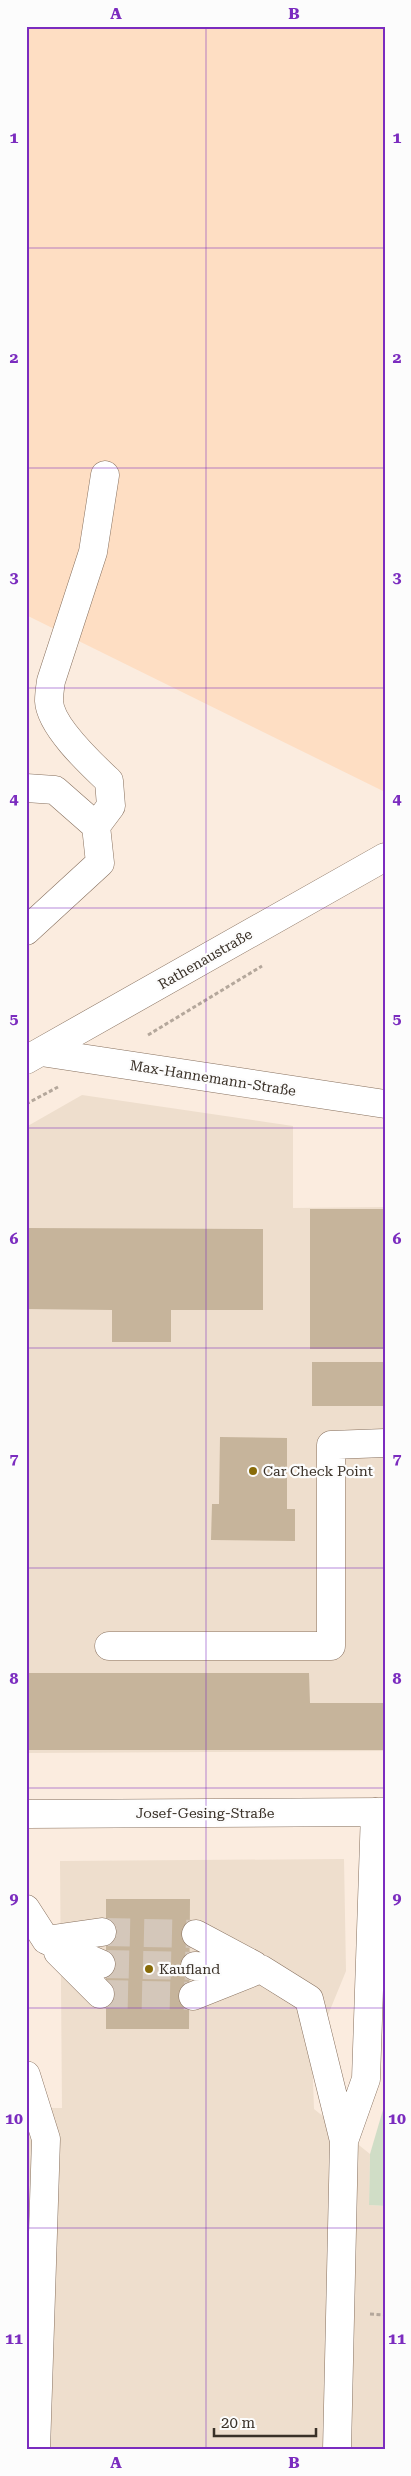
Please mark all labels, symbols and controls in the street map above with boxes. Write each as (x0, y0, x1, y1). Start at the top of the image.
text: A (110, 4, 122, 23)
text: B (288, 4, 300, 23)
text: 1 (10, 128, 19, 147)
text: 1 (393, 128, 402, 147)
text: 2 (10, 348, 19, 367)
text: 2 (393, 348, 402, 367)
text: 3 (10, 568, 19, 587)
text: 3 (393, 568, 402, 587)
text: 4 (10, 789, 19, 808)
text: 4 (393, 789, 402, 808)
street label: Rathenaustraße (155, 925, 255, 992)
text: 5 (10, 1009, 19, 1028)
text: 5 (393, 1009, 402, 1028)
street label: Max-Hannemann-Straße (129, 1057, 297, 1099)
text: 6 (10, 1229, 19, 1248)
text: 6 (393, 1229, 402, 1248)
text: 7 (10, 1449, 19, 1468)
text: 7 (393, 1449, 402, 1468)
place label: Car Check Point (263, 1463, 373, 1479)
marker: Car Check Point (247, 1465, 259, 1477)
text: 8 (10, 1669, 19, 1688)
text: 8 (393, 1669, 402, 1688)
street label: Josef-Gesing-Straße (136, 1805, 275, 1821)
text: 9 (10, 1889, 19, 1908)
text: 9 (393, 1889, 402, 1908)
place label: Kaufland (159, 1961, 220, 1977)
marker: Kaufland (143, 1963, 155, 1975)
text: 10 (5, 2109, 23, 2128)
text: 10 (388, 2109, 406, 2128)
text: 11 (5, 2329, 23, 2348)
text: 11 (388, 2329, 406, 2348)
scale bar (214, 2406, 316, 2438)
text: 20 m (221, 2414, 256, 2432)
text: A (110, 2453, 122, 2472)
text: B (288, 2453, 300, 2472)

